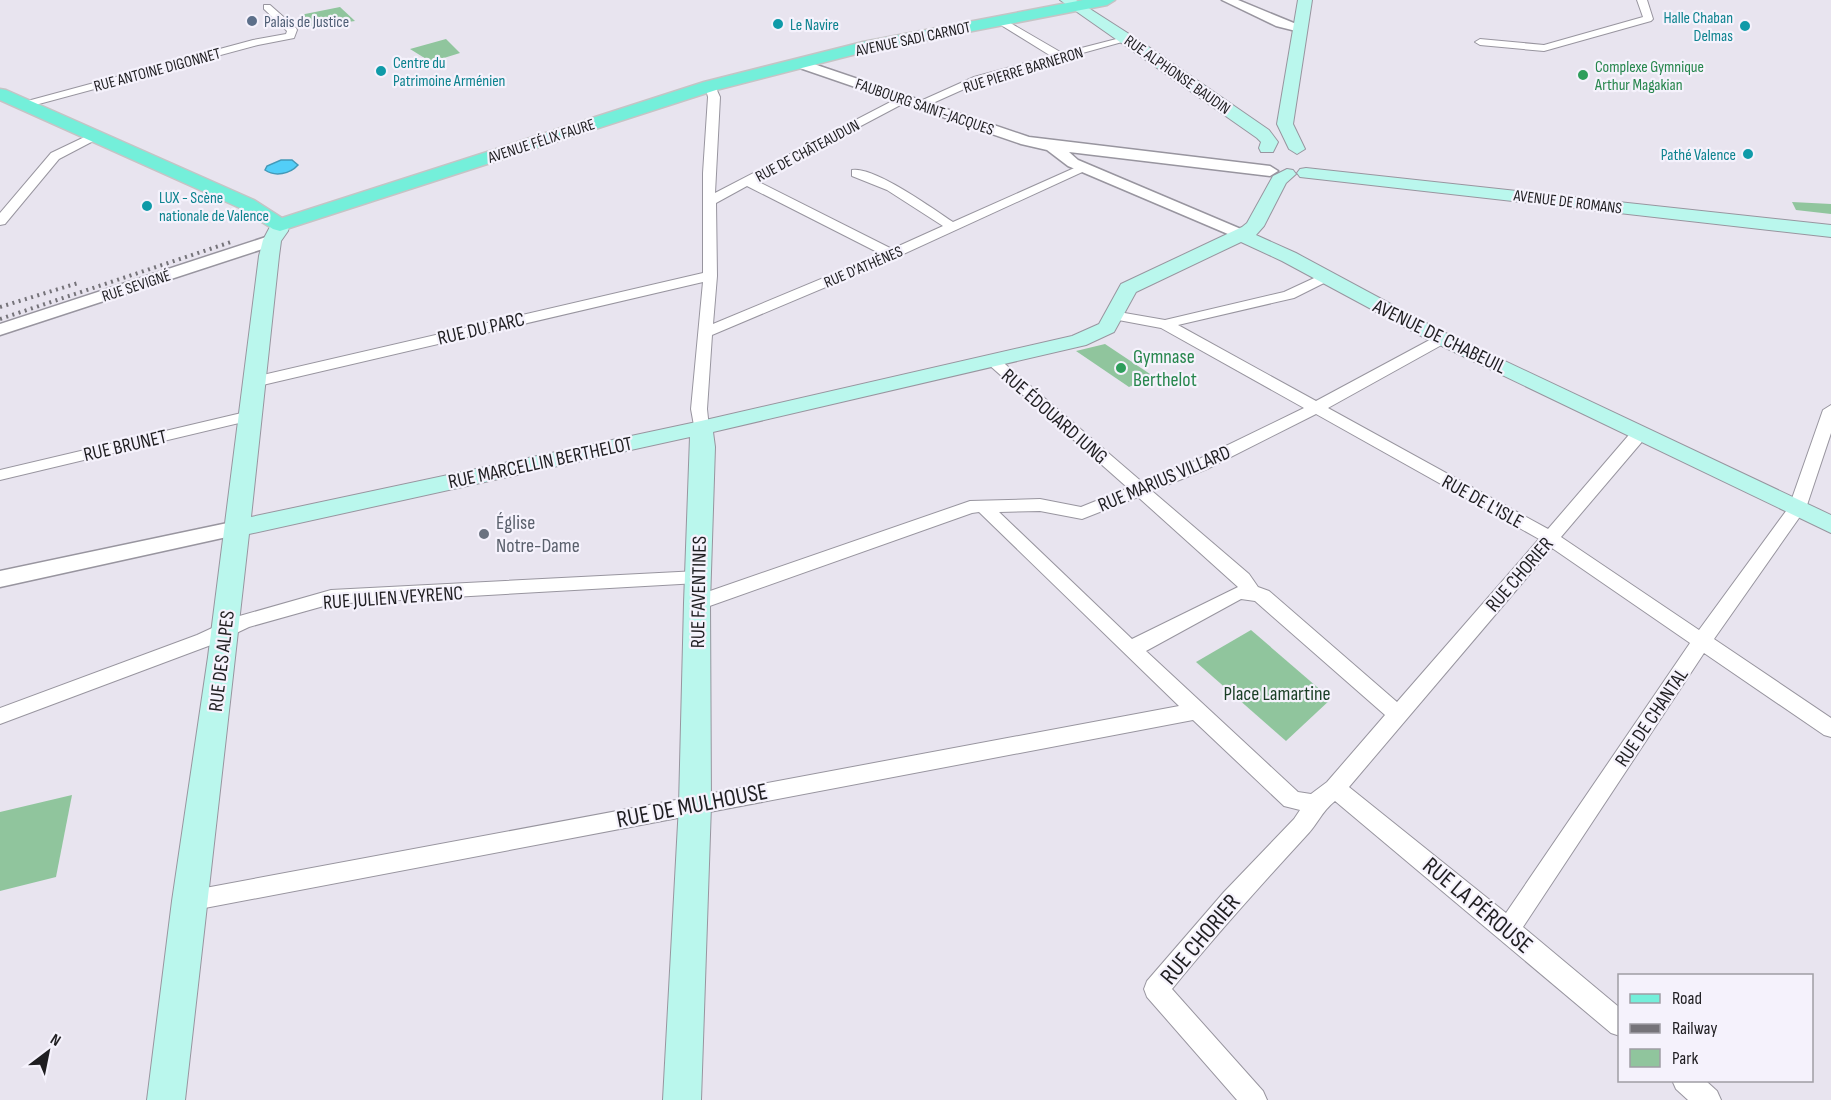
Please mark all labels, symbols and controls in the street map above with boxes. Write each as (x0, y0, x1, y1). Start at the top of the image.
place label: Halle Chaban Delmas (1663, 9, 1733, 46)
place label: Palais de Justice (264, 13, 349, 32)
marker: Palais de Justice (245, 14, 259, 28)
place label: Le Navire (790, 16, 839, 35)
marker: Le Navire (771, 17, 785, 31)
street label: AVENUE SADI CARNOT (853, 18, 973, 61)
marker: Halle Chaban Delmas (1738, 19, 1752, 33)
street label: RUE ALPHONSE BAUDIN (1120, 32, 1234, 119)
street label: RUE PIERRE BARNERON (961, 43, 1086, 98)
street label: RUE ANTOINE DIGONNET (92, 44, 223, 97)
place label: Centre du Patrimoine Arménien (393, 54, 505, 91)
place label: Complexe Gymnique Arthur Magakian (1594, 58, 1704, 95)
marker: Centre du Patrimoine Arménien (374, 64, 388, 78)
marker: Complexe Gymnique Arthur Magakian (1576, 68, 1590, 82)
street label: FAUBOURG SAINT-JACQUES (853, 75, 996, 140)
street label: AVENUE FÉLIX FAURE (485, 115, 597, 168)
street label: RUE DE CHÂTEAUDUN (752, 116, 863, 187)
place label: Pathé Valence (1661, 146, 1736, 165)
marker: Pathé Valence (1741, 147, 1755, 161)
street label: AVENUE DE ROMANS (1512, 186, 1623, 219)
place label: LUX - Scène nationale de Valence (159, 189, 269, 226)
marker: LUX - Scène nationale de Valence (140, 199, 154, 213)
street label: RUE D'ATHÈNES (821, 242, 906, 292)
street label: RUE SEVIGNÉ (100, 266, 173, 306)
street label: AVENUE DE CHABEUIL (1368, 294, 1510, 380)
street label: RUE DU PARC (435, 307, 527, 351)
place label: Gymnase Berthelot (1133, 345, 1197, 392)
marker: Gymnase Berthelot (1114, 361, 1128, 375)
street label: RUE ÉDOUARD IUNG (996, 364, 1112, 469)
street label: RUE BRUNET (81, 425, 169, 467)
street label: RUE MARCELLIN BERTHELOT (446, 432, 634, 494)
street label: RUE MARIUS VILLARD (1095, 440, 1234, 518)
street label: RUE DE L'ISLE (1438, 470, 1527, 534)
place label: Église Notre-Dame (496, 511, 580, 558)
marker: Église Notre-Dame (477, 527, 491, 541)
street label: RUE CHORIER (1481, 532, 1559, 617)
street label: RUE FAVENTINES (686, 536, 712, 648)
street label: RUE JULIEN VEYRENC (322, 581, 464, 615)
street label: RUE DES ALPES (204, 609, 240, 713)
street label: RUE DE CHANTAL (1610, 663, 1694, 771)
park label: Place Lamartine (1223, 682, 1331, 706)
street label: RUE DE MULHOUSE (614, 777, 770, 834)
street label: RUE LA PÉROUSE (1417, 851, 1539, 960)
street label: RUE CHORIER (1154, 888, 1247, 990)
legend (1618, 974, 1813, 1082)
text: Road (1672, 988, 1702, 1009)
text: Railway (1672, 1018, 1717, 1039)
north arrow (18, 1022, 78, 1082)
text: N (46, 1030, 64, 1051)
text: Park (1672, 1048, 1698, 1069)

